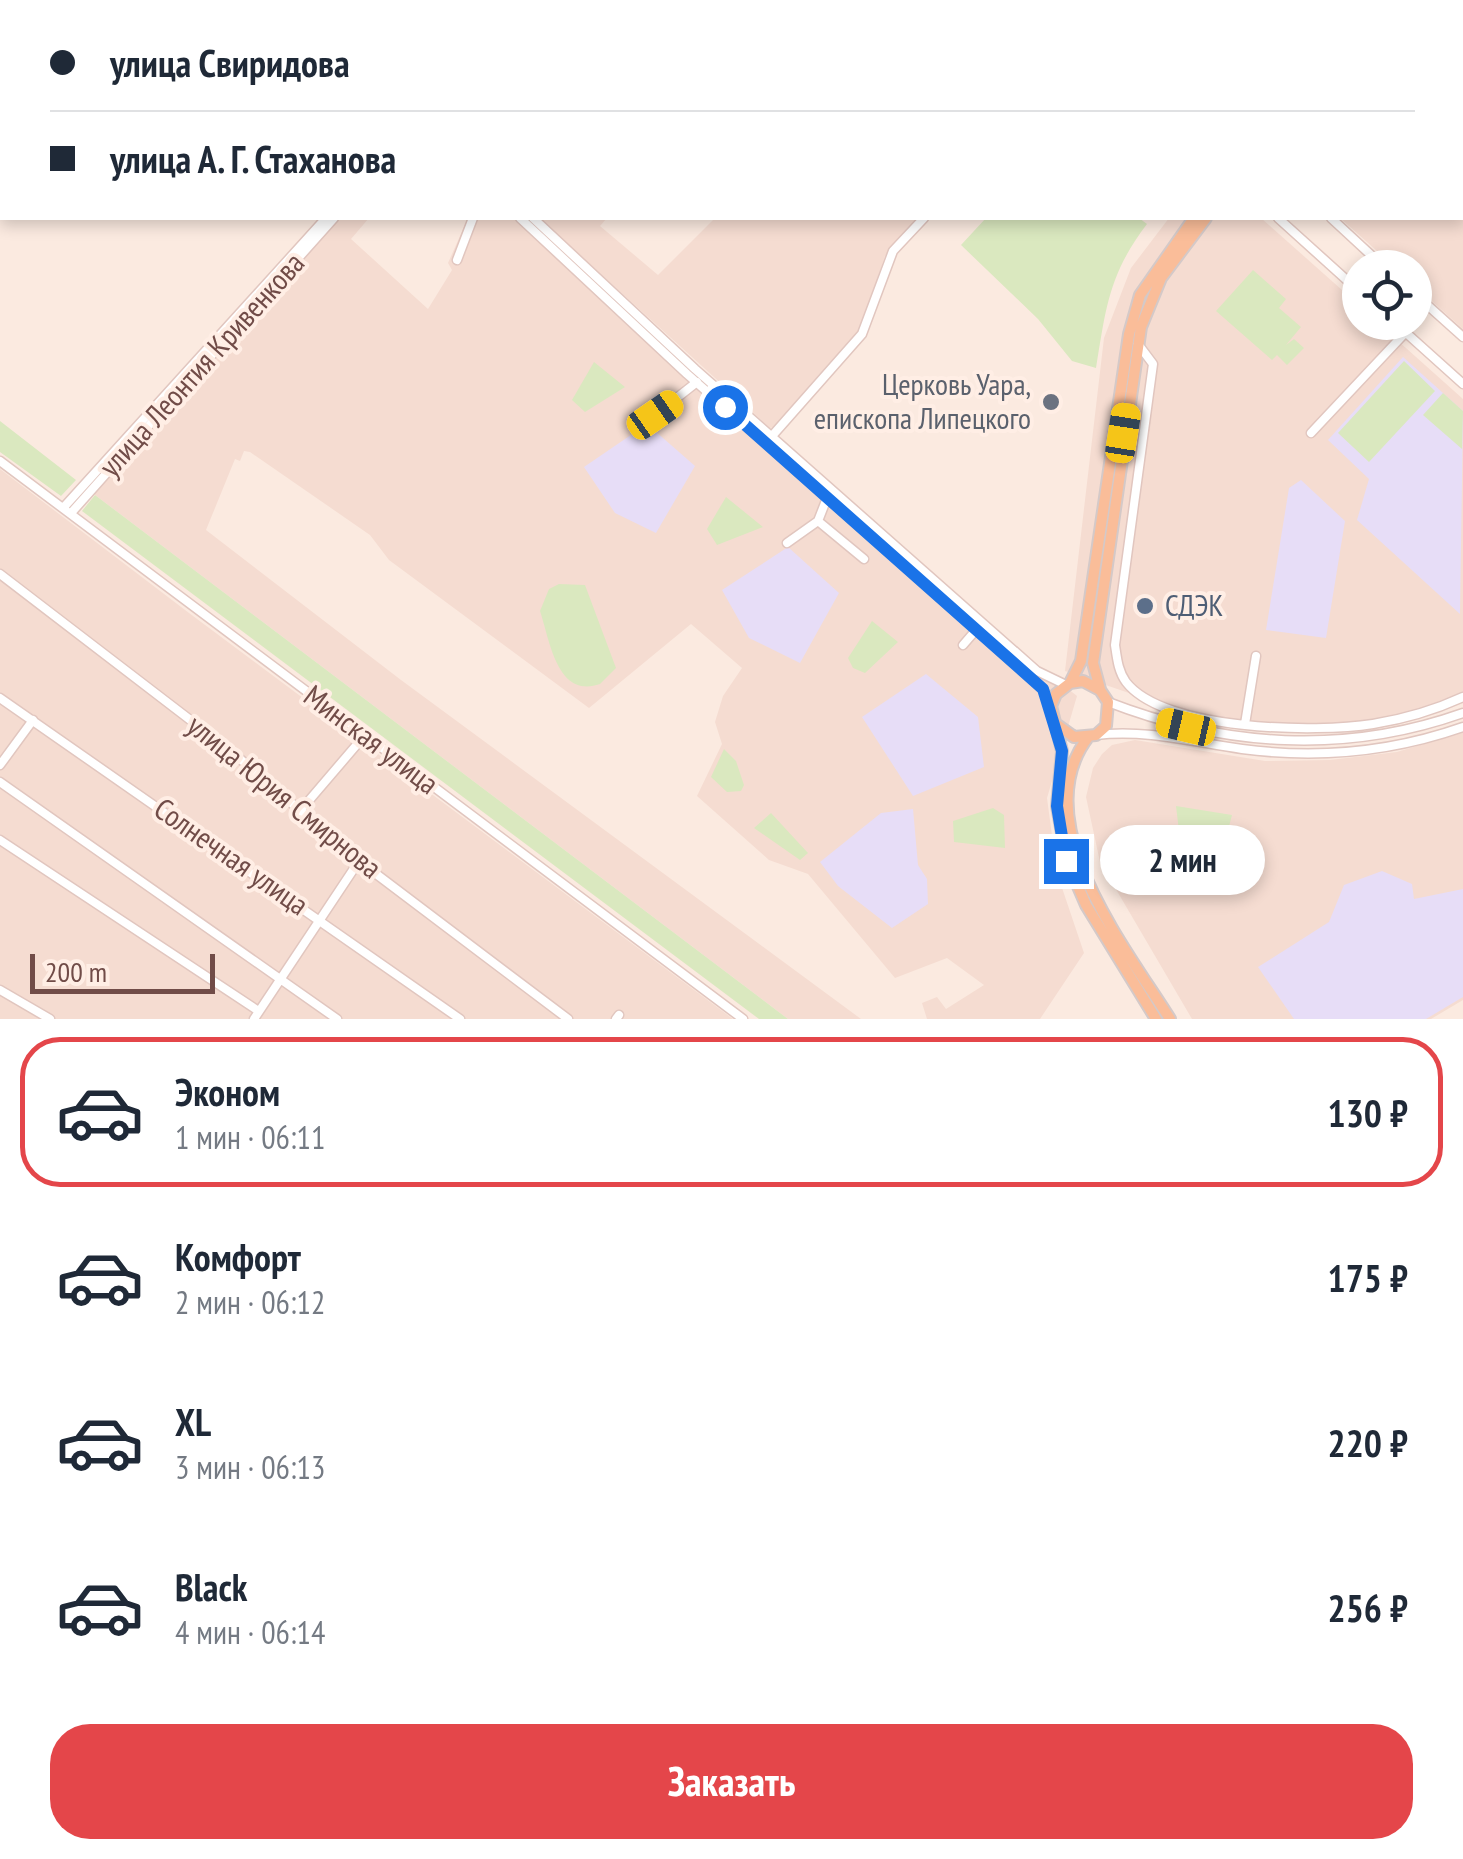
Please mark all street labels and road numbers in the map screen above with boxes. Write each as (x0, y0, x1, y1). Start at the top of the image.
street label: улица Леонтия Кривенкова (90, 244, 312, 484)
street label: Минская улица (297, 675, 447, 802)
street label: улица Юрия Смирнова (180, 705, 390, 886)
street label: Солнечная улица (147, 788, 317, 923)

